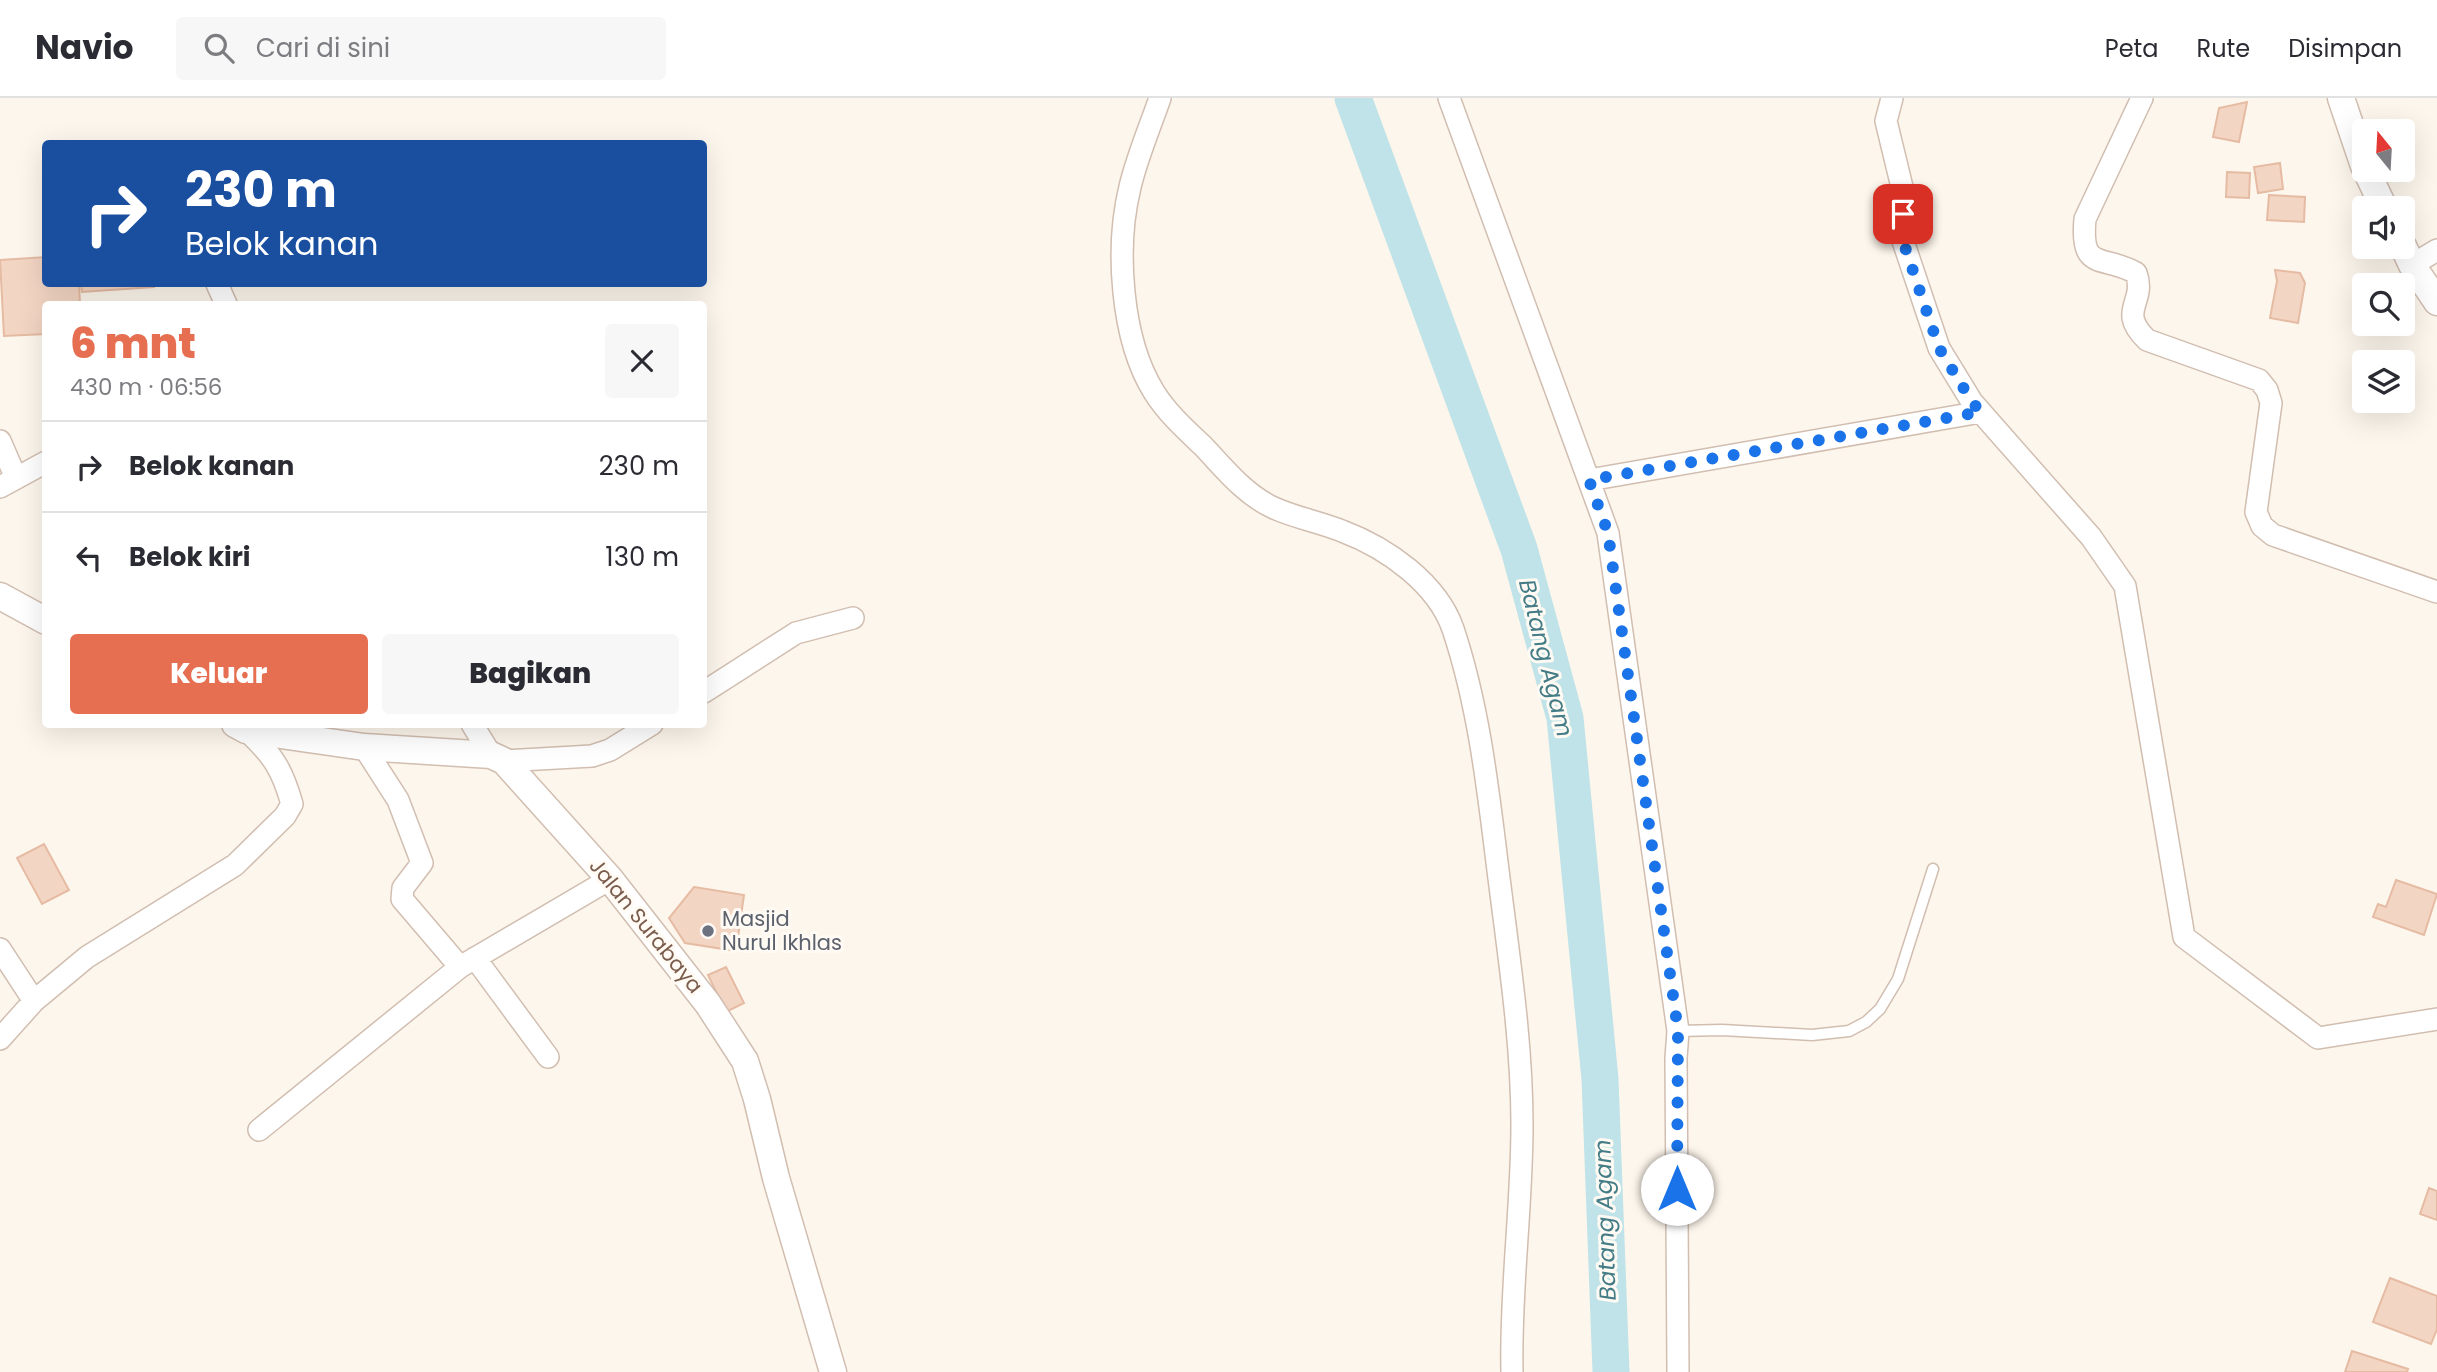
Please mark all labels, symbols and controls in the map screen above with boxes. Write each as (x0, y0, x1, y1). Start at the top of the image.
search box (176, 17, 666, 80)
text: Navio (35, 24, 134, 71)
icon: search (200, 29, 238, 67)
text: Cari di sini (256, 30, 390, 66)
text: Peta (2105, 32, 2159, 65)
text: Rute (2197, 32, 2250, 65)
text: Disimpan (2288, 32, 2402, 65)
north arrow (2352, 119, 2415, 182)
map controls (2352, 119, 2415, 413)
text: 230 m (185, 156, 337, 224)
icon: right (70, 168, 161, 259)
pin (1873, 184, 1933, 244)
icon: arrive (1884, 195, 1922, 233)
button: sound (2352, 196, 2415, 259)
text: Belok kanan (185, 221, 379, 266)
button: search (2352, 273, 2415, 336)
text: 6 mnt (70, 314, 196, 373)
button: close (605, 324, 679, 398)
button: layers (2352, 350, 2415, 413)
text: 430 m · 06:56 (70, 371, 222, 403)
icon: right (70, 448, 108, 486)
text: Belok kanan (129, 448, 294, 484)
text: 230 m (599, 448, 679, 484)
icon: left (70, 539, 108, 577)
text: Belok kiri (129, 539, 251, 575)
text: 130 m (605, 539, 679, 575)
water label: Batang Agam (1511, 576, 1581, 740)
button: Keluar (70, 634, 368, 714)
button: Bagikan (382, 634, 679, 714)
street label: Jalan Surabaya (583, 852, 710, 999)
place label: Masjid Nurul Ikhlas (722, 904, 842, 957)
marker: Masjid Nurul Ikhlas (700, 923, 716, 939)
water label: Batang Agam (1586, 1139, 1624, 1301)
position arrow (1640, 1152, 1714, 1226)

